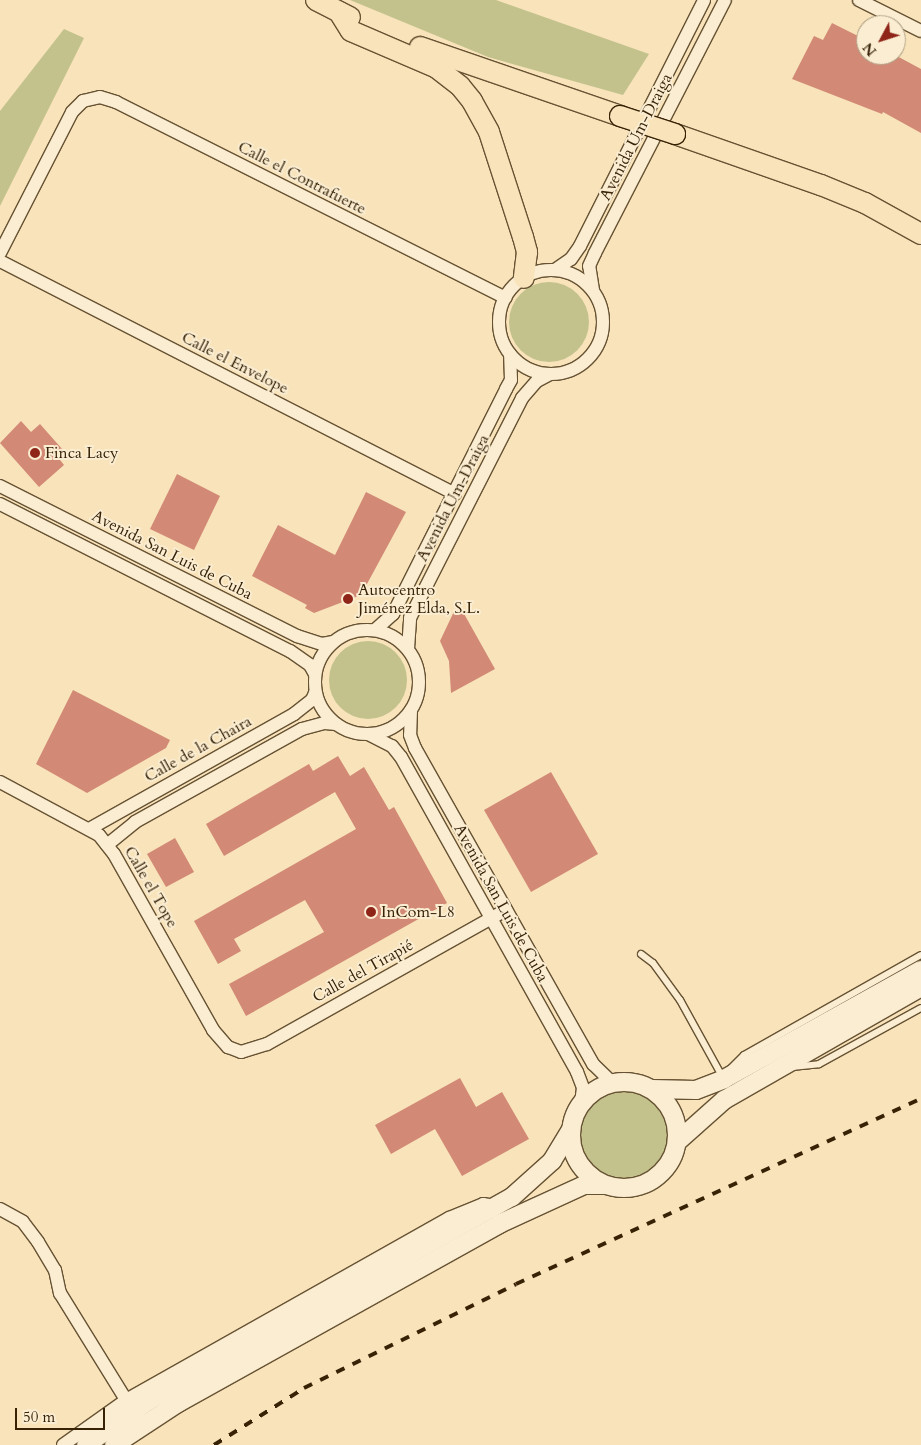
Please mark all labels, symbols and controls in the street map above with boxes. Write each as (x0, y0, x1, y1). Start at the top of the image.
north arrow (856, 15, 906, 65)
text: N (859, 39, 881, 60)
street label: Avenida Um-Draiga (596, 70, 676, 204)
street label: Calle el Contrafuerte (235, 137, 369, 219)
street label: Calle el Envelope (178, 328, 292, 398)
street label: Avenida Um-Draiga (413, 431, 493, 565)
place label: Finca Lacy (45, 443, 119, 463)
marker: Finca Lacy (29, 447, 41, 459)
street label: Avenida San Luis de Cuba (89, 506, 255, 604)
place label: Autocentro Jiménez Elda, S.L. (358, 580, 480, 618)
marker: Autocentro Jiménez Elda, S.L. (342, 593, 354, 605)
street label: Calle de la Chaira (141, 712, 255, 786)
street label: Avenida San Luis de Cuba (450, 821, 552, 985)
street label: Calle el Tope (120, 843, 182, 931)
place label: InCom-L8 (381, 902, 455, 922)
marker: InCom-L8 (365, 906, 377, 918)
street label: Calle del Tirapié (309, 935, 417, 1007)
scale bar (18, 1398, 108, 1430)
text: 50 m (23, 1407, 55, 1427)

